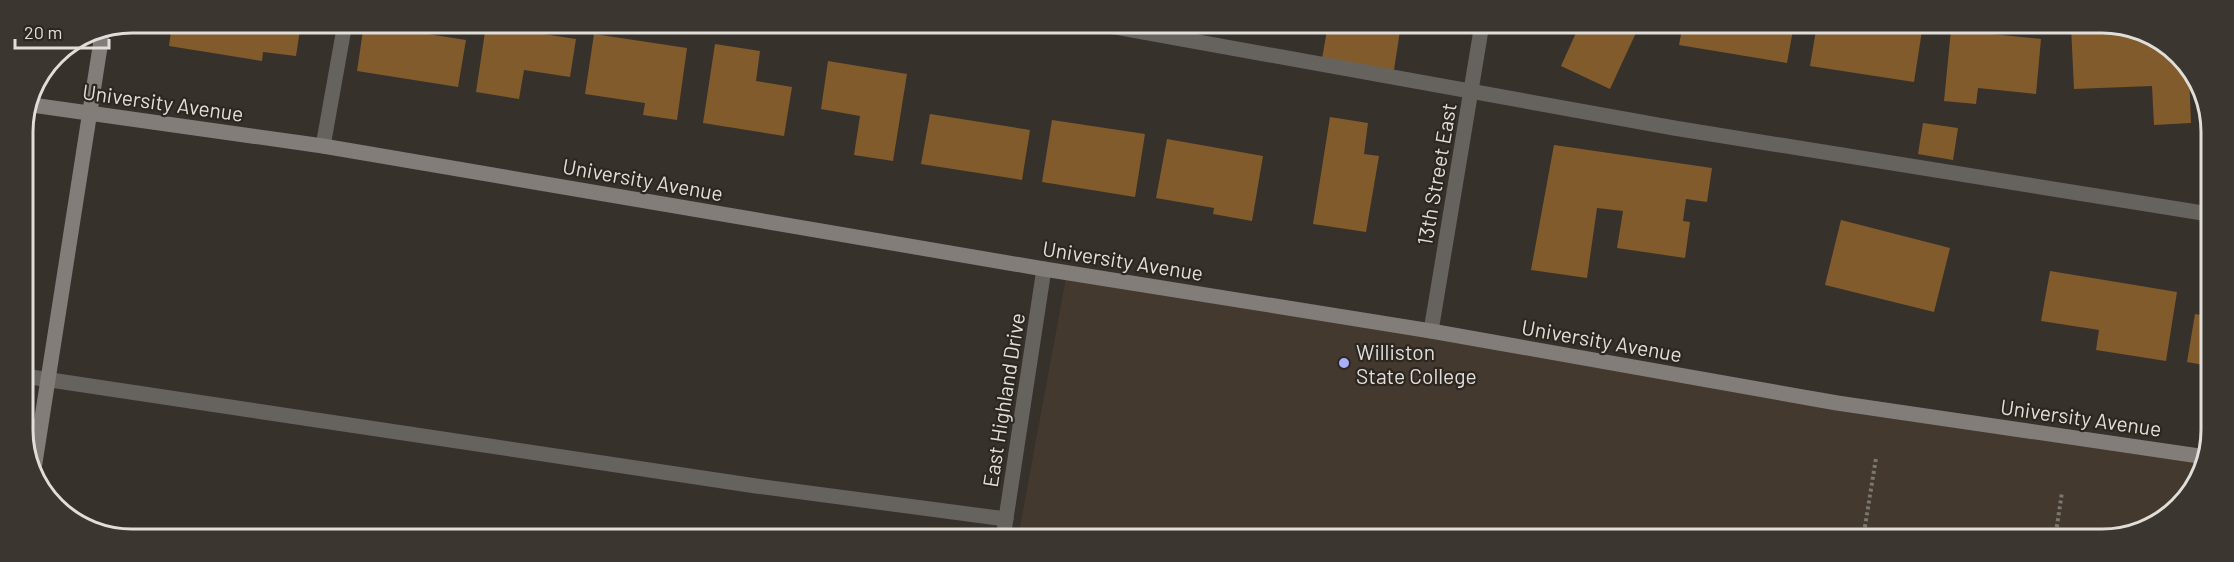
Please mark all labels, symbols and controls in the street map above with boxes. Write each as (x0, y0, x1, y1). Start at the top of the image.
scale bar (15, 12, 110, 50)
text: 20 m (24, 21, 62, 43)
street label: University Avenue (81, 78, 245, 126)
street label: 13th Street East (1411, 101, 1461, 247)
street label: University Avenue (561, 153, 725, 205)
street label: University Avenue (1041, 235, 1205, 285)
street label: East Highland Drive (977, 311, 1029, 489)
street label: University Avenue (1520, 314, 1684, 366)
place label: Williston State College (1356, 339, 1477, 388)
marker: Williston State College (1337, 356, 1351, 370)
street label: University Avenue (1999, 393, 2163, 441)

